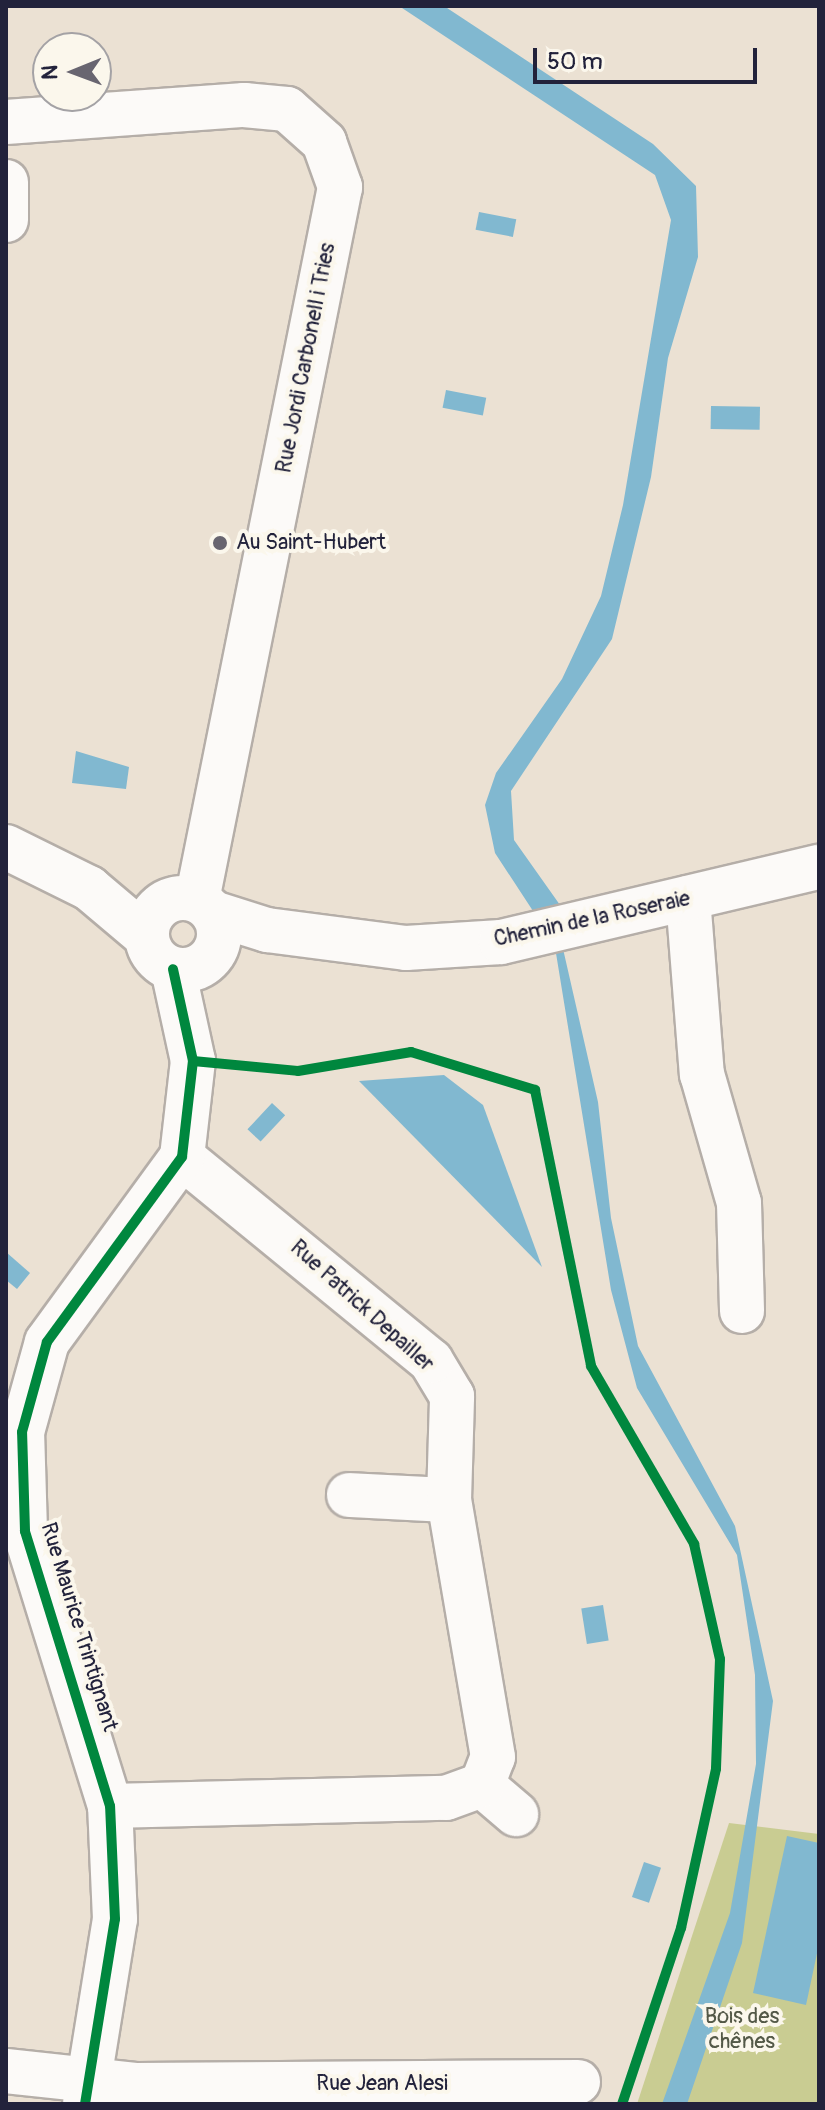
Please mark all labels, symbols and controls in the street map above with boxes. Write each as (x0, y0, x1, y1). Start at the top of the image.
north arrow (32, 32, 112, 112)
scale bar (537, 32, 761, 82)
text: 50 m (547, 47, 603, 76)
text: N (36, 65, 64, 80)
street label: Rue Jordi Carbonell i Tries (271, 241, 341, 475)
place label: Au Saint-Hubert (236, 530, 386, 556)
marker: Au Saint-Hubert (211, 534, 229, 552)
street label: Chemin de la Roseraie (491, 885, 693, 953)
street label: Rue Patrick Depailler (285, 1235, 439, 1377)
street label: Rue Maurice Trintignant (35, 1519, 123, 1735)
park label: Bois des chênes (705, 2003, 779, 2054)
street label: Rue Jean Alesi (316, 2071, 448, 2097)

